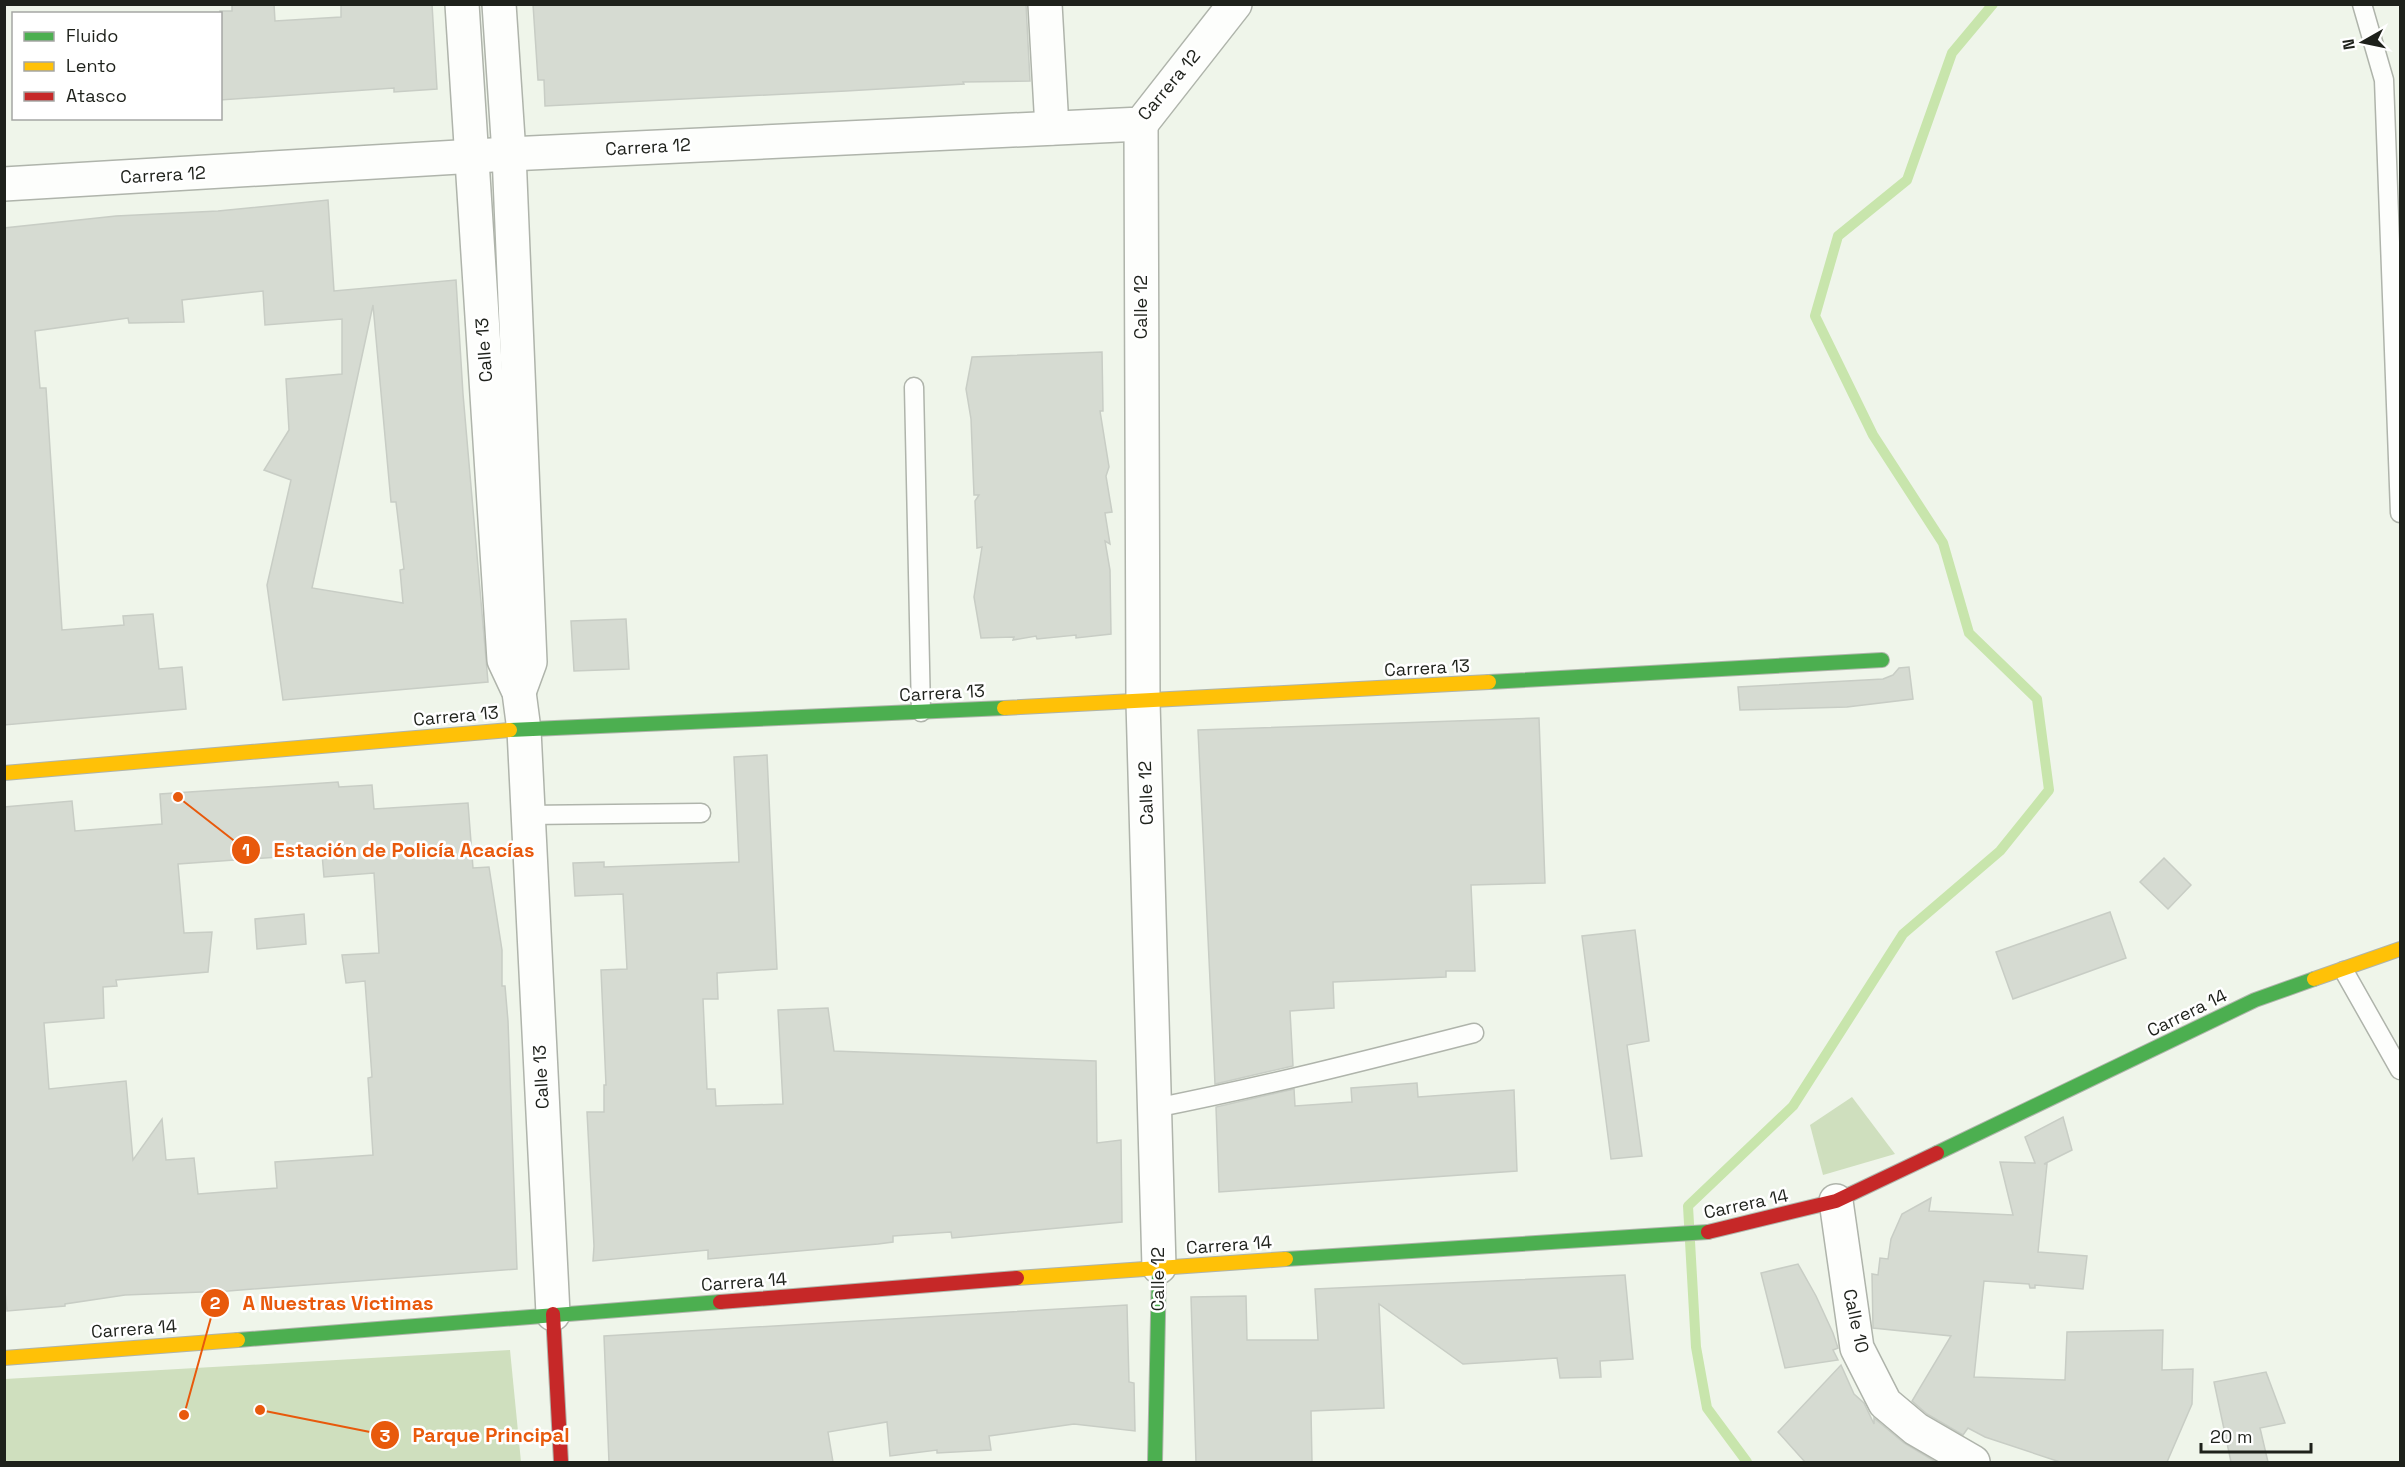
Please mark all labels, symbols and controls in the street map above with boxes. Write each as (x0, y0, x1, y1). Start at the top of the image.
legend (12, 12, 222, 120)
north arrow (2333, 12, 2393, 72)
text: Fluido (66, 24, 118, 47)
text: N (2337, 37, 2360, 51)
street label: Carrera 12 (1132, 44, 1205, 125)
text: Lento (66, 54, 116, 77)
text: Atasco (66, 84, 127, 107)
street label: Carrera 12 (605, 133, 691, 160)
street label: Carrera 12 (120, 161, 206, 188)
street label: Calle 12 (1129, 275, 1152, 339)
street label: Calle 13 (470, 317, 497, 383)
street label: Carrera 13 (1384, 654, 1470, 681)
street label: Carrera 13 (899, 679, 985, 706)
street label: Carrera 13 (412, 700, 500, 731)
street label: Calle 12 (1133, 760, 1158, 826)
callout: Estación de Policía Acacías (231, 831, 546, 869)
text: Estación de Policía Acacías (274, 837, 534, 863)
text: 1 (242, 838, 250, 861)
street label: Carrera 14 (2143, 983, 2230, 1042)
street label: Calle 13 (527, 1044, 554, 1110)
street label: Carrera 14 (1701, 1183, 1790, 1224)
street label: Carrera 14 (1185, 1230, 1273, 1259)
street label: Calle 12 (1146, 1247, 1169, 1311)
street label: Carrera 14 (700, 1267, 788, 1296)
callout: A Nuestras Victimas (200, 1284, 446, 1322)
street label: Calle 10 (1838, 1287, 1875, 1355)
text: A Nuestras Victimas (242, 1290, 434, 1316)
text: 2 (210, 1291, 221, 1314)
street label: Carrera 14 (90, 1314, 178, 1343)
callout: Parque Principal (370, 1416, 581, 1454)
scale bar (2201, 1416, 2310, 1454)
text: Parque Principal (412, 1422, 570, 1448)
text: 3 (380, 1424, 391, 1447)
text: 20 m (2210, 1425, 2253, 1448)

